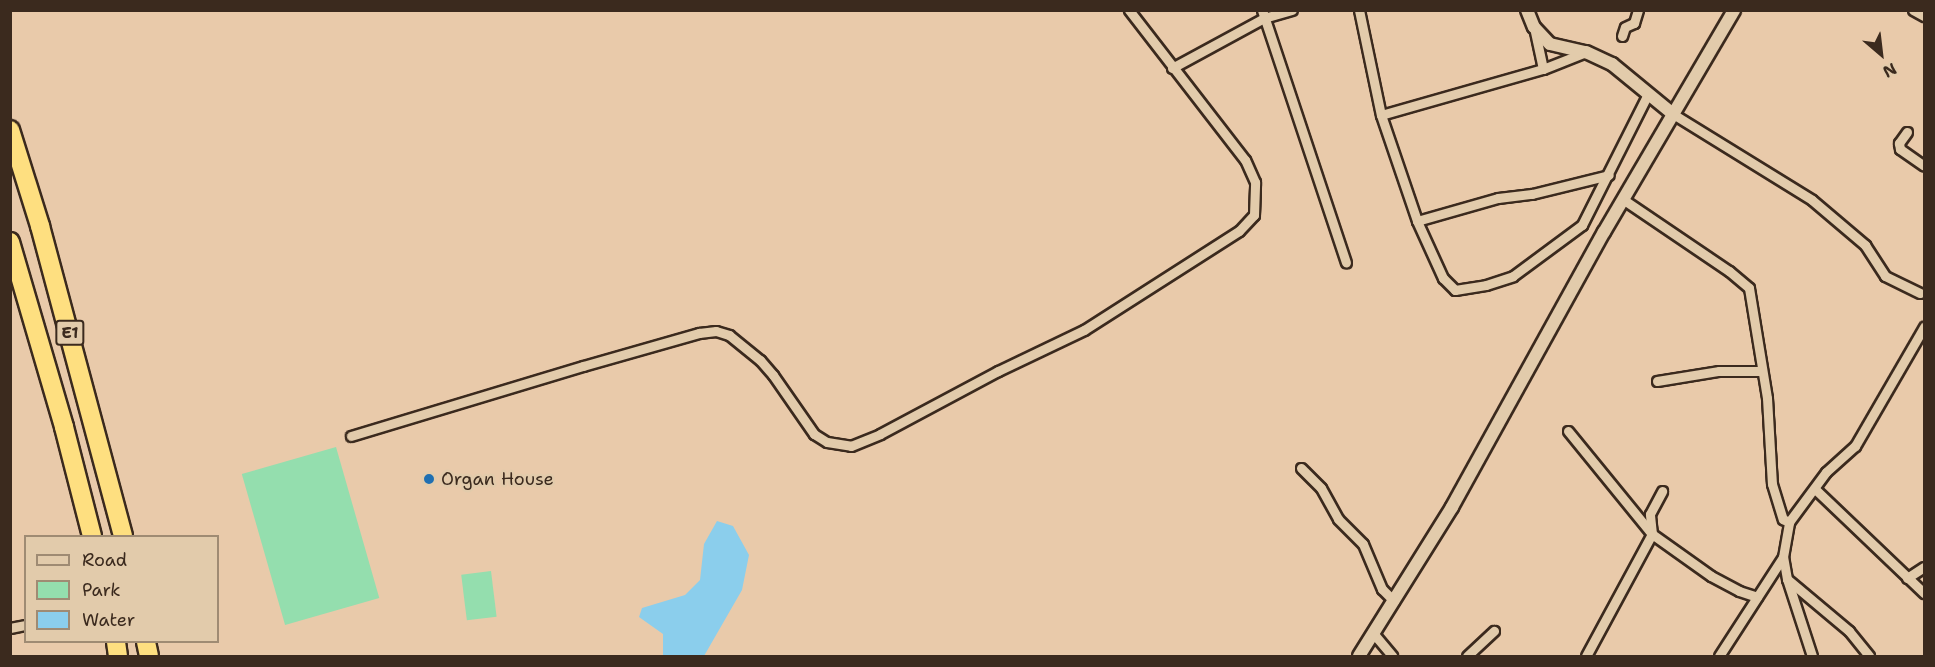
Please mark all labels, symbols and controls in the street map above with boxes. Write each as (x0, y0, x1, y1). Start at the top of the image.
north arrow (1851, 24, 1911, 84)
text: N (1879, 58, 1900, 83)
road number: E1 (55, 320, 85, 346)
place label: Organ House (441, 468, 554, 490)
marker: Organ House (422, 472, 436, 486)
legend (24, 535, 219, 643)
text: Road (82, 548, 127, 572)
text: Park (82, 578, 121, 602)
text: Water (82, 608, 135, 632)

